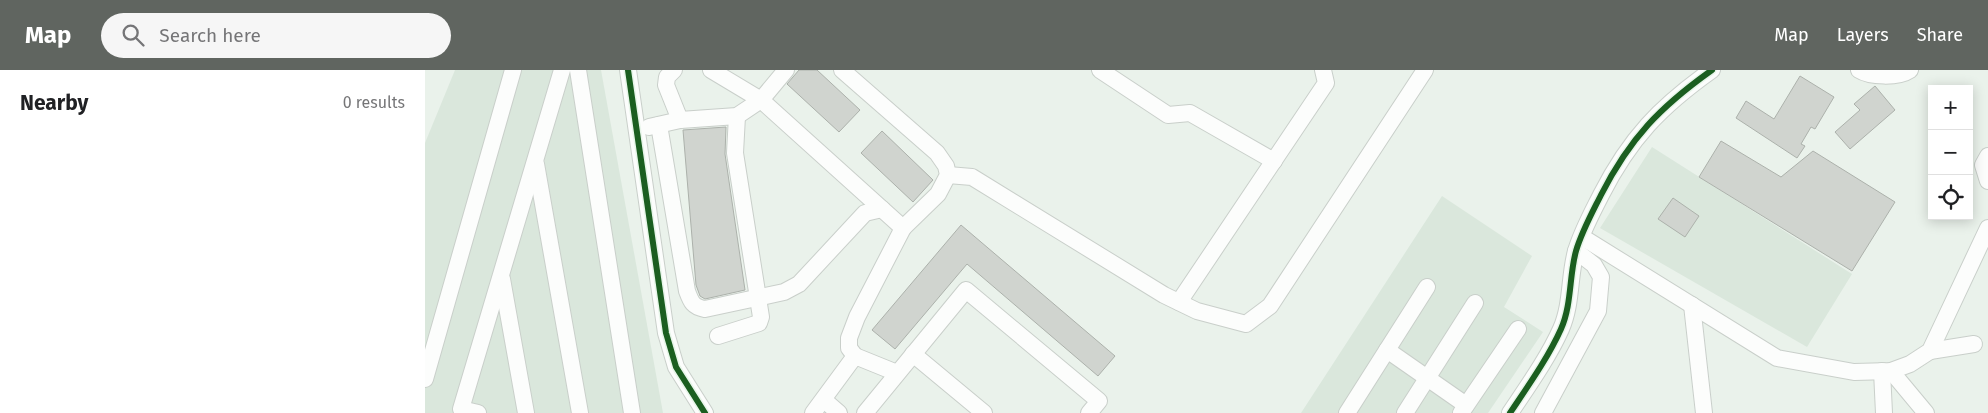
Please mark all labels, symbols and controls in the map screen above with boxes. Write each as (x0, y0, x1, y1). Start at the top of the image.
search box (101, 13, 451, 58)
text: Map (25, 21, 71, 49)
icon: search (119, 21, 147, 49)
text: Search here (159, 24, 261, 47)
text: Map (1774, 24, 1809, 46)
text: Layers (1837, 24, 1889, 46)
text: Share (1917, 24, 1963, 46)
map controls (1928, 85, 1973, 220)
button: + (1928, 85, 1973, 130)
text: Nearby (20, 90, 88, 116)
text: 0 results (343, 93, 405, 112)
button: − (1928, 130, 1973, 175)
button: locate (1928, 175, 1973, 220)

